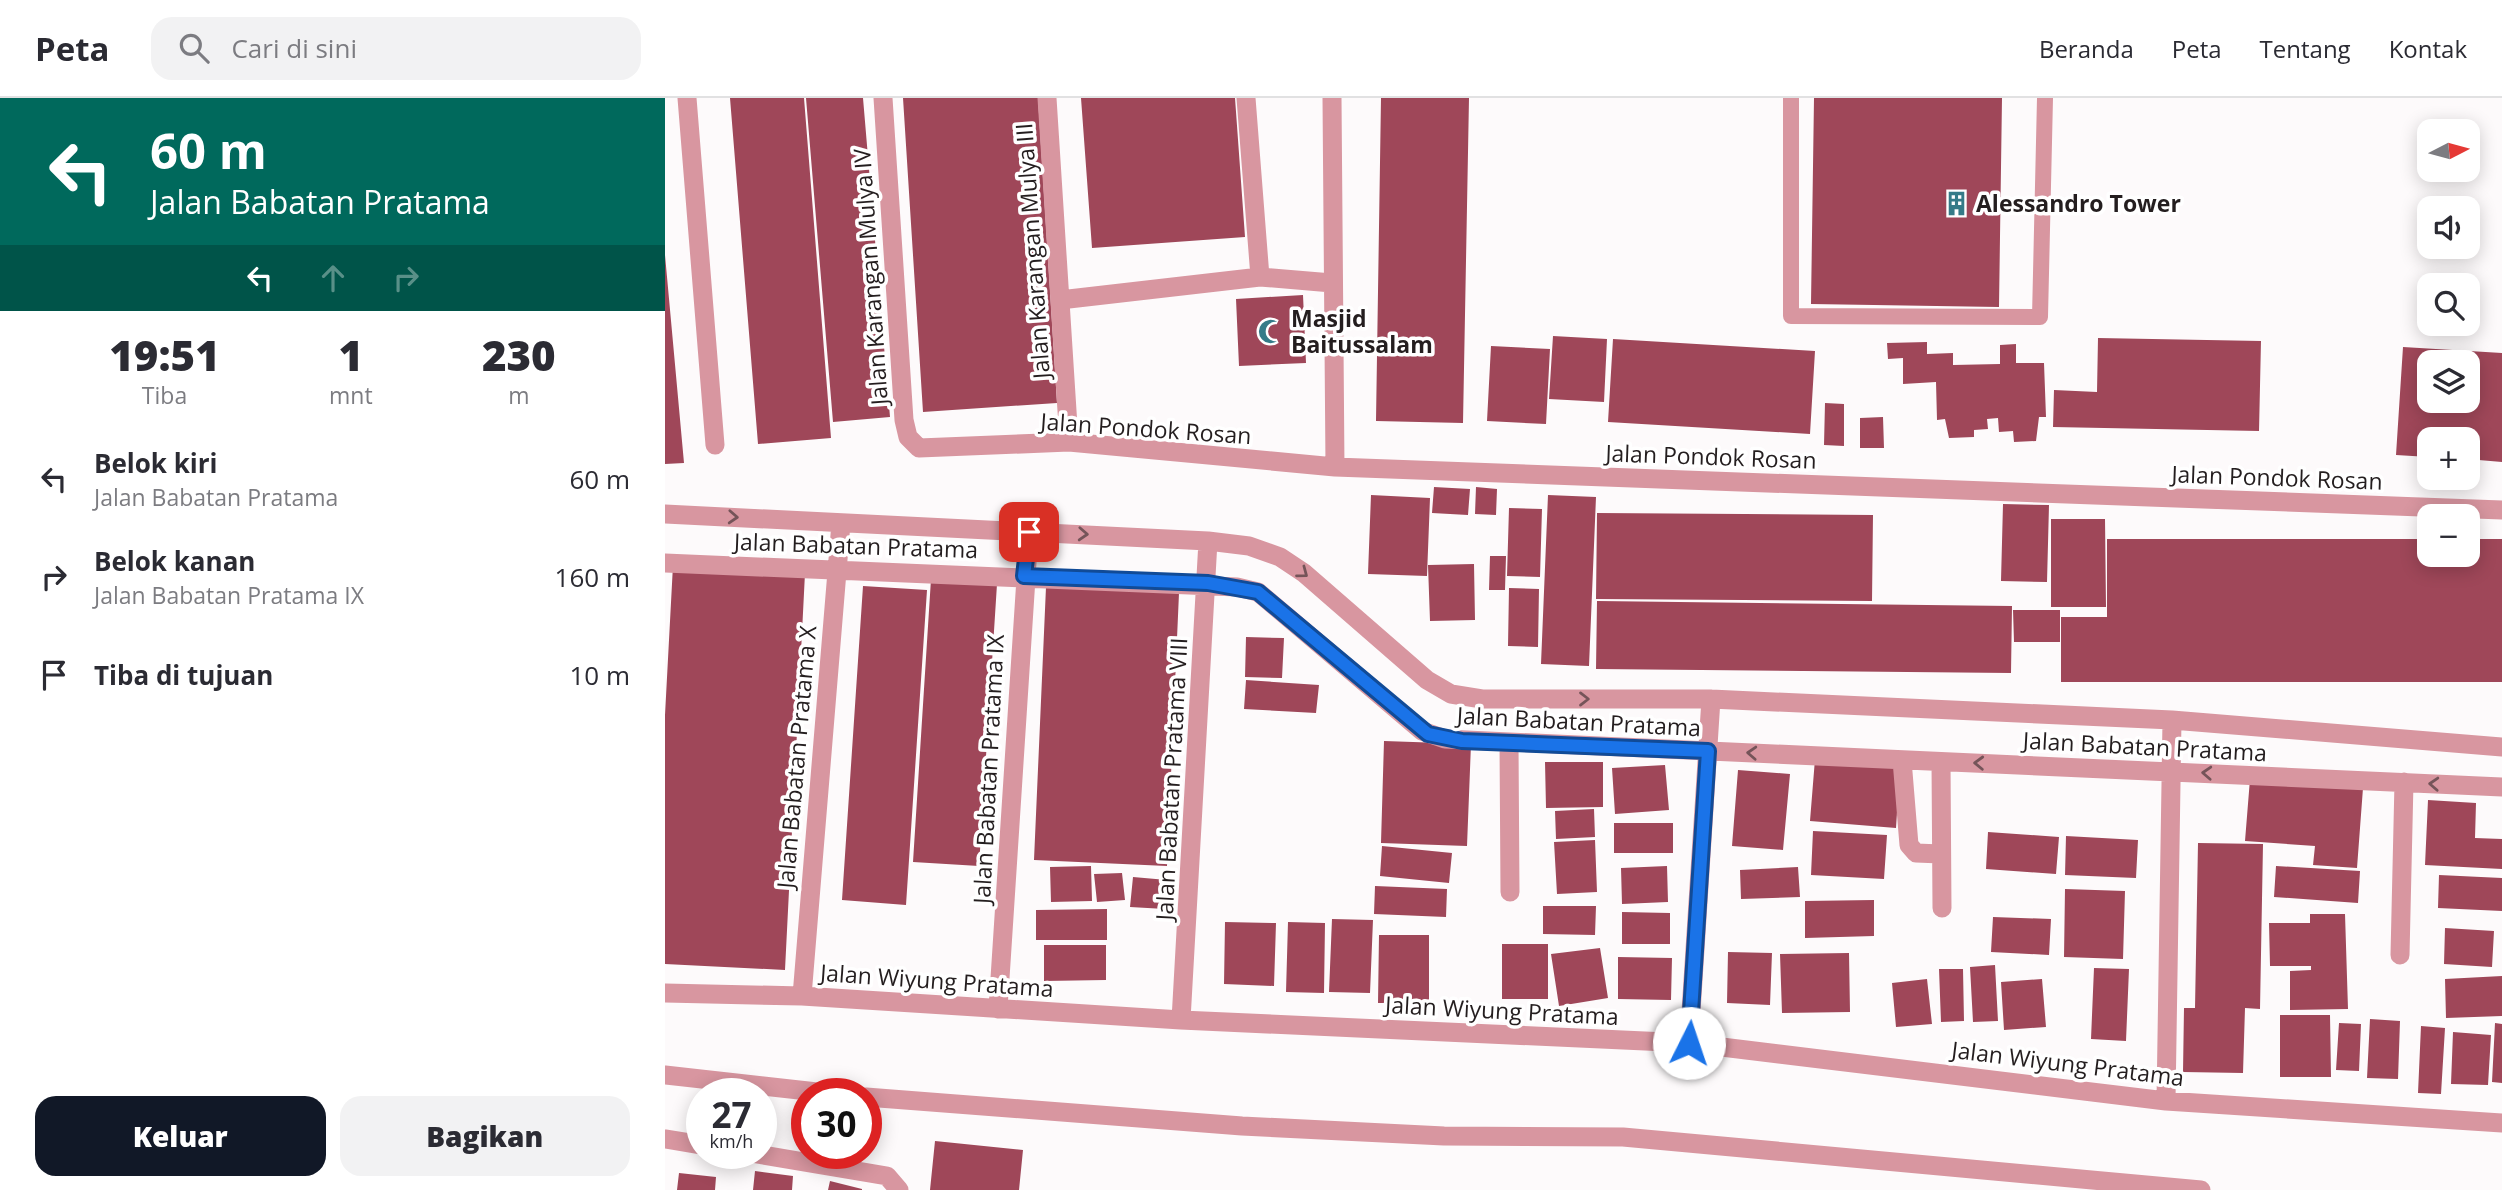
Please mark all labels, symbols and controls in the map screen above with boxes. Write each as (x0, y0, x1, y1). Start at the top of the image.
search box (151, 17, 641, 80)
text: Peta (35, 26, 109, 71)
icon: search (175, 29, 213, 67)
text: Cari di sini (231, 30, 357, 66)
text: Beranda (2039, 32, 2134, 65)
text: Peta (2172, 32, 2222, 65)
text: Tentang (2260, 32, 2351, 65)
text: Kontak (2389, 32, 2467, 65)
text: 60 m (150, 117, 267, 183)
north arrow (2417, 119, 2480, 182)
map controls (2417, 119, 2480, 567)
street label: Jalan Karangan Mulya III (1007, 122, 1057, 382)
icon: left (35, 126, 126, 217)
street label: Jalan Karangan Mulya IV (845, 147, 895, 408)
text: Jalan Babatan Pratama (150, 180, 490, 223)
place label: Alessandro Tower (1976, 187, 2181, 219)
building icon: Alessandro Tower (1942, 189, 1970, 217)
button: sound (2417, 196, 2480, 259)
icon: left (241, 259, 279, 297)
icon: ahead (314, 259, 352, 297)
icon: right (387, 259, 425, 297)
button: search (2417, 273, 2480, 336)
place label: Masjid Baitussalam (1291, 302, 1433, 360)
mosque icon: Masjid Baitussalam (1257, 317, 1285, 345)
text: 19:51 (109, 326, 220, 383)
text: 1 (339, 326, 363, 383)
text: 230 (482, 326, 556, 383)
button: layers (2417, 350, 2480, 413)
text: Tiba (142, 379, 187, 411)
text: mnt (329, 379, 373, 411)
text: m (508, 379, 529, 411)
street label: Jalan Pondok Rosan (1038, 405, 1252, 451)
button: + (2417, 427, 2480, 490)
street label: Jalan Pondok Rosan (1603, 436, 1817, 476)
text: Belok kiri (94, 445, 218, 481)
street label: Jalan Pondok Rosan (2169, 457, 2383, 497)
icon: left (35, 460, 73, 498)
text: 60 m (569, 461, 630, 497)
text: Jalan Babatan Pratama (94, 481, 338, 513)
pin (999, 502, 1059, 562)
button: − (2417, 504, 2480, 567)
one-way arrow (728, 510, 739, 525)
icon: arrive (1010, 513, 1048, 551)
street label: Jalan Babatan Pratama (731, 525, 979, 565)
one-way arrow (1078, 527, 1089, 542)
text: Belok kanan (94, 543, 255, 579)
icon: right (35, 558, 73, 596)
text: 160 m (555, 559, 630, 595)
one-way arrow (1295, 565, 1308, 578)
text: Jalan Babatan Pratama IX (94, 579, 364, 611)
street label: Jalan Babatan Pratama X (768, 624, 823, 892)
street label: Jalan Babatan Pratama IX (965, 633, 1011, 907)
street label: Jalan Babatan Pratama VIII (1148, 637, 1194, 923)
icon: arrive (35, 656, 73, 694)
text: Tiba di tujuan (94, 657, 273, 693)
text: 10 m (569, 657, 630, 693)
one-way arrow (1580, 691, 1590, 707)
street label: Jalan Babatan Pratama (1454, 699, 1702, 743)
street label: Jalan Babatan Pratama (2020, 724, 2268, 768)
one-way arrow (1746, 746, 1757, 761)
one-way arrow (1974, 756, 1985, 771)
one-way arrow (2201, 766, 2212, 781)
one-way arrow (2428, 776, 2439, 791)
street label: Jalan Wiyung Pratama (817, 956, 1055, 1004)
street label: Jalan Wiyung Pratama (1382, 988, 1620, 1032)
position arrow (1652, 1006, 1726, 1080)
street label: Jalan Wiyung Pratama (1948, 1033, 2186, 1093)
speed limit sign: 30 (791, 1078, 882, 1169)
text: 27 (711, 1091, 752, 1138)
button: Keluar (35, 1096, 326, 1176)
button: Bagikan (340, 1096, 630, 1176)
text: km/h (710, 1129, 753, 1153)

